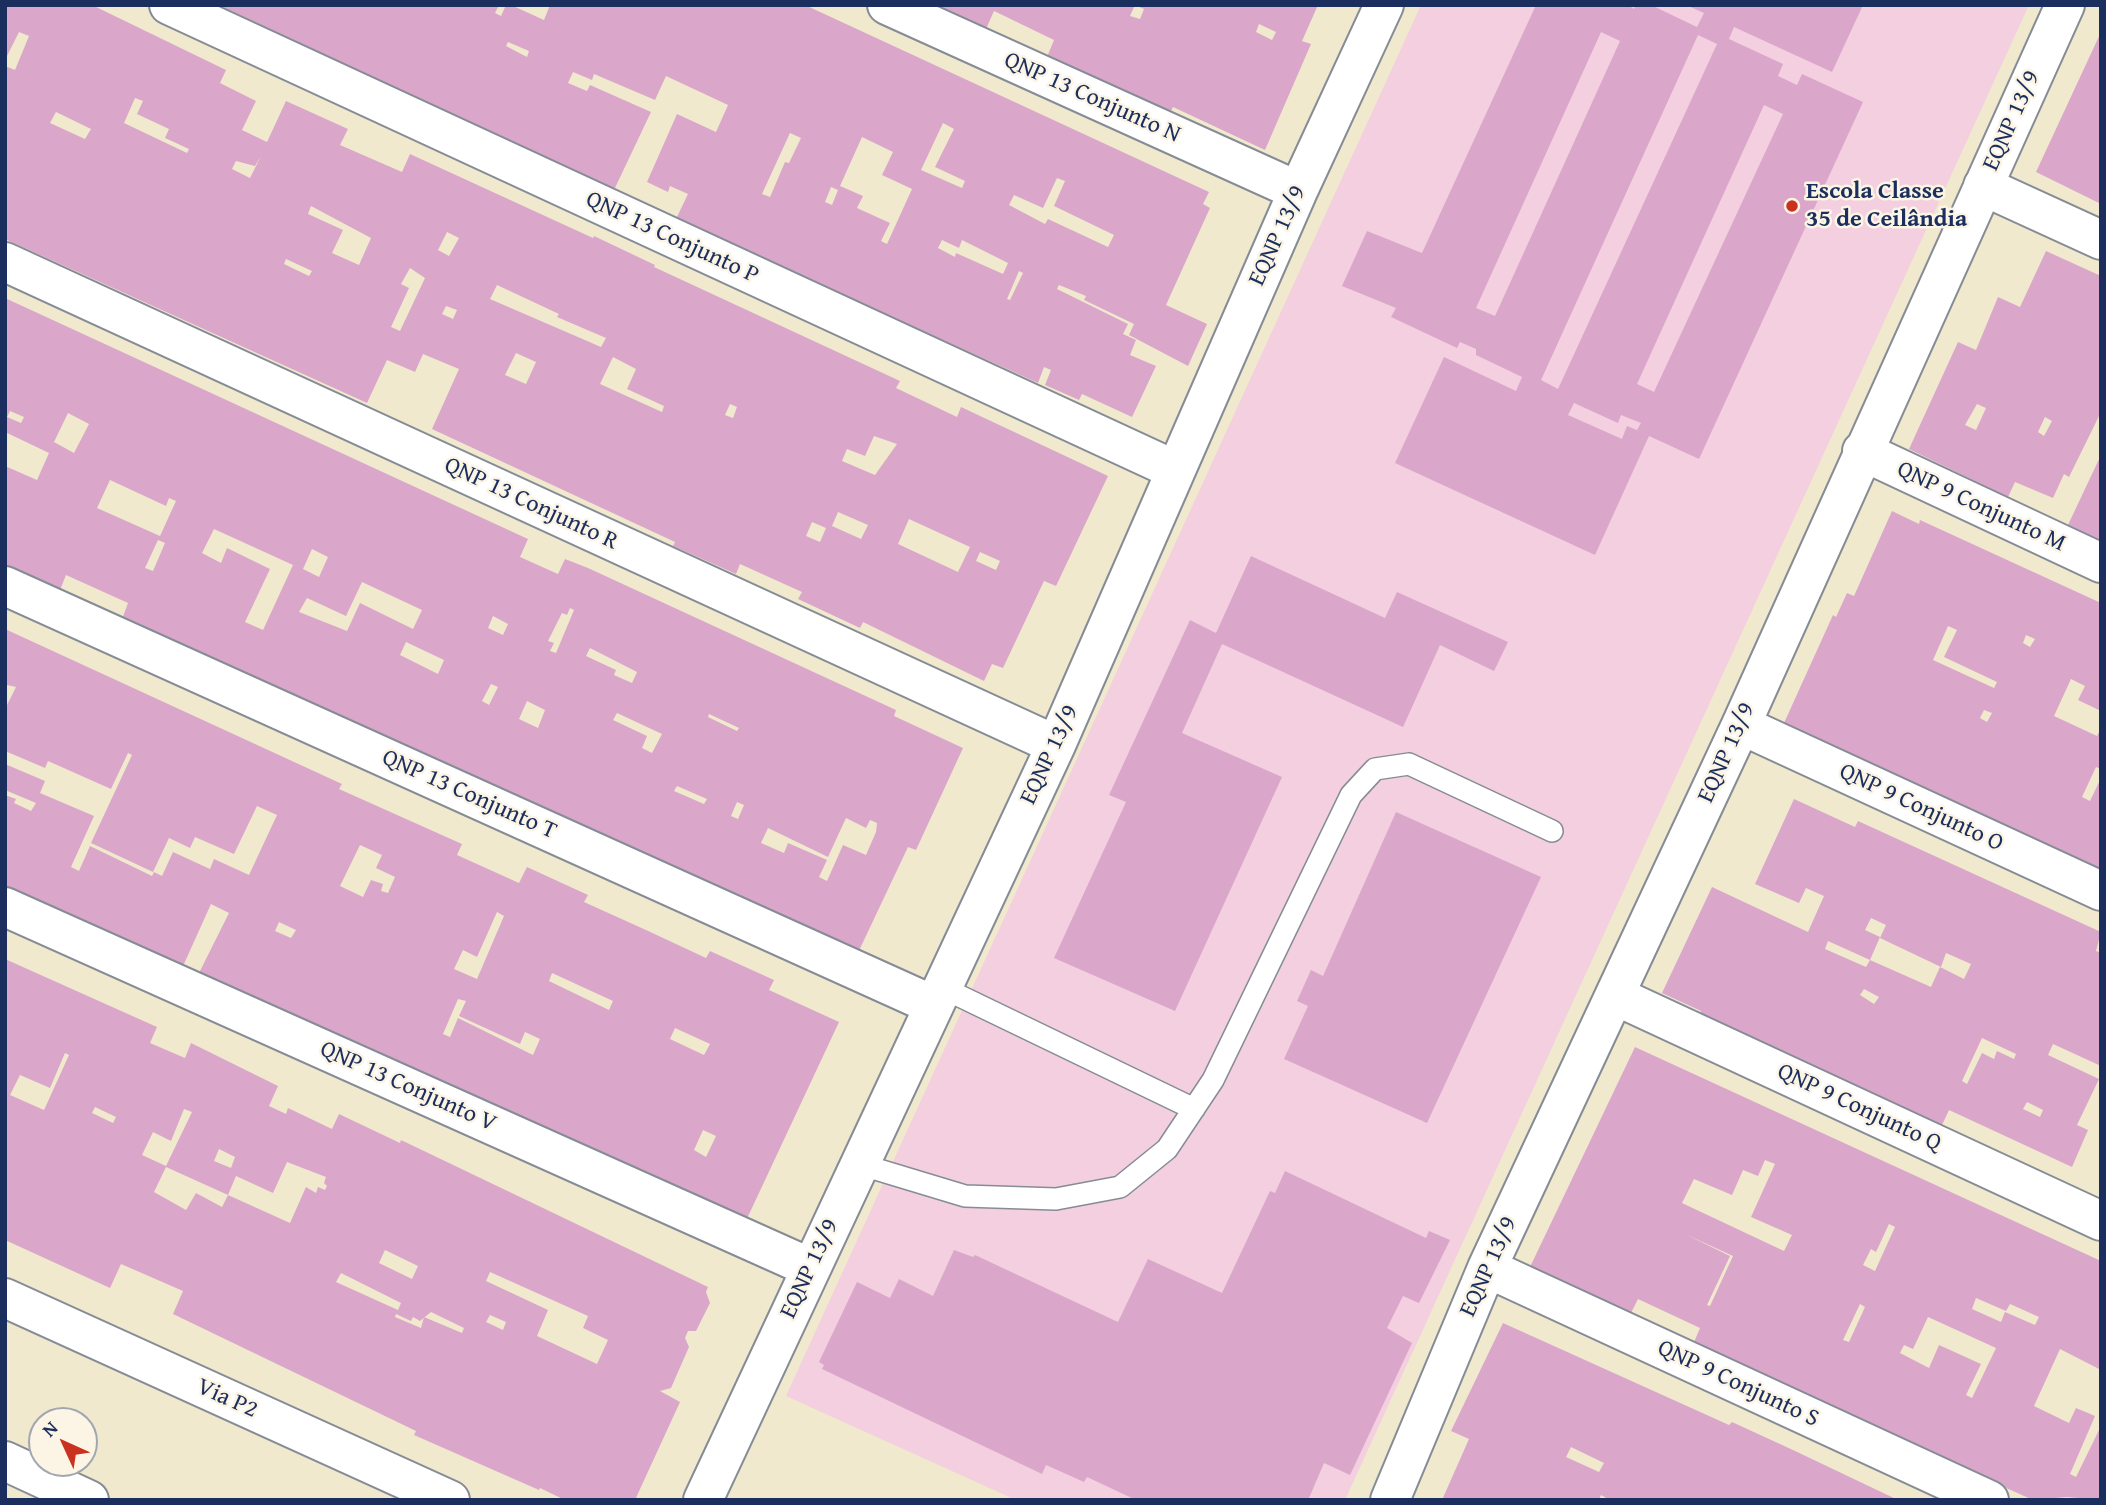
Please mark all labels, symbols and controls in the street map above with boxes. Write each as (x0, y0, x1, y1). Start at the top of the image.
street label: QNP 13 Conjunto N (999, 46, 1185, 150)
street label: EQNP 13/9 (1977, 66, 2047, 176)
place label: Escola Classe 35 de Ceilândia (1806, 178, 1967, 234)
street label: EQNP 13/9 (1243, 181, 1313, 291)
street label: QNP 13 Conjunto P (581, 185, 763, 291)
marker: Escola Classe 35 de Ceilândia (1784, 198, 1800, 214)
street label: QNP 13 Conjunto R (440, 451, 622, 557)
street label: QNP 9 Conjunto M (1892, 455, 2070, 559)
street label: EQNP 13/9 (1692, 698, 1762, 808)
street label: EQNP 13/9 (1014, 701, 1086, 809)
street label: QNP 13 Conjunto T (377, 744, 561, 846)
street label: QNP 9 Conjunto O (1834, 757, 2008, 859)
street label: QNP 13 Conjunto V (315, 1035, 501, 1139)
street label: QNP 9 Conjunto Q (1772, 1057, 1946, 1159)
street label: EQNP 13/9 (1454, 1212, 1524, 1322)
street label: EQNP 13/9 (774, 1215, 846, 1323)
street label: QNP 9 Conjunto S (1653, 1334, 1823, 1434)
street label: Via P2 (192, 1373, 262, 1425)
north arrow (28, 1407, 98, 1477)
text: N (35, 1414, 64, 1443)

